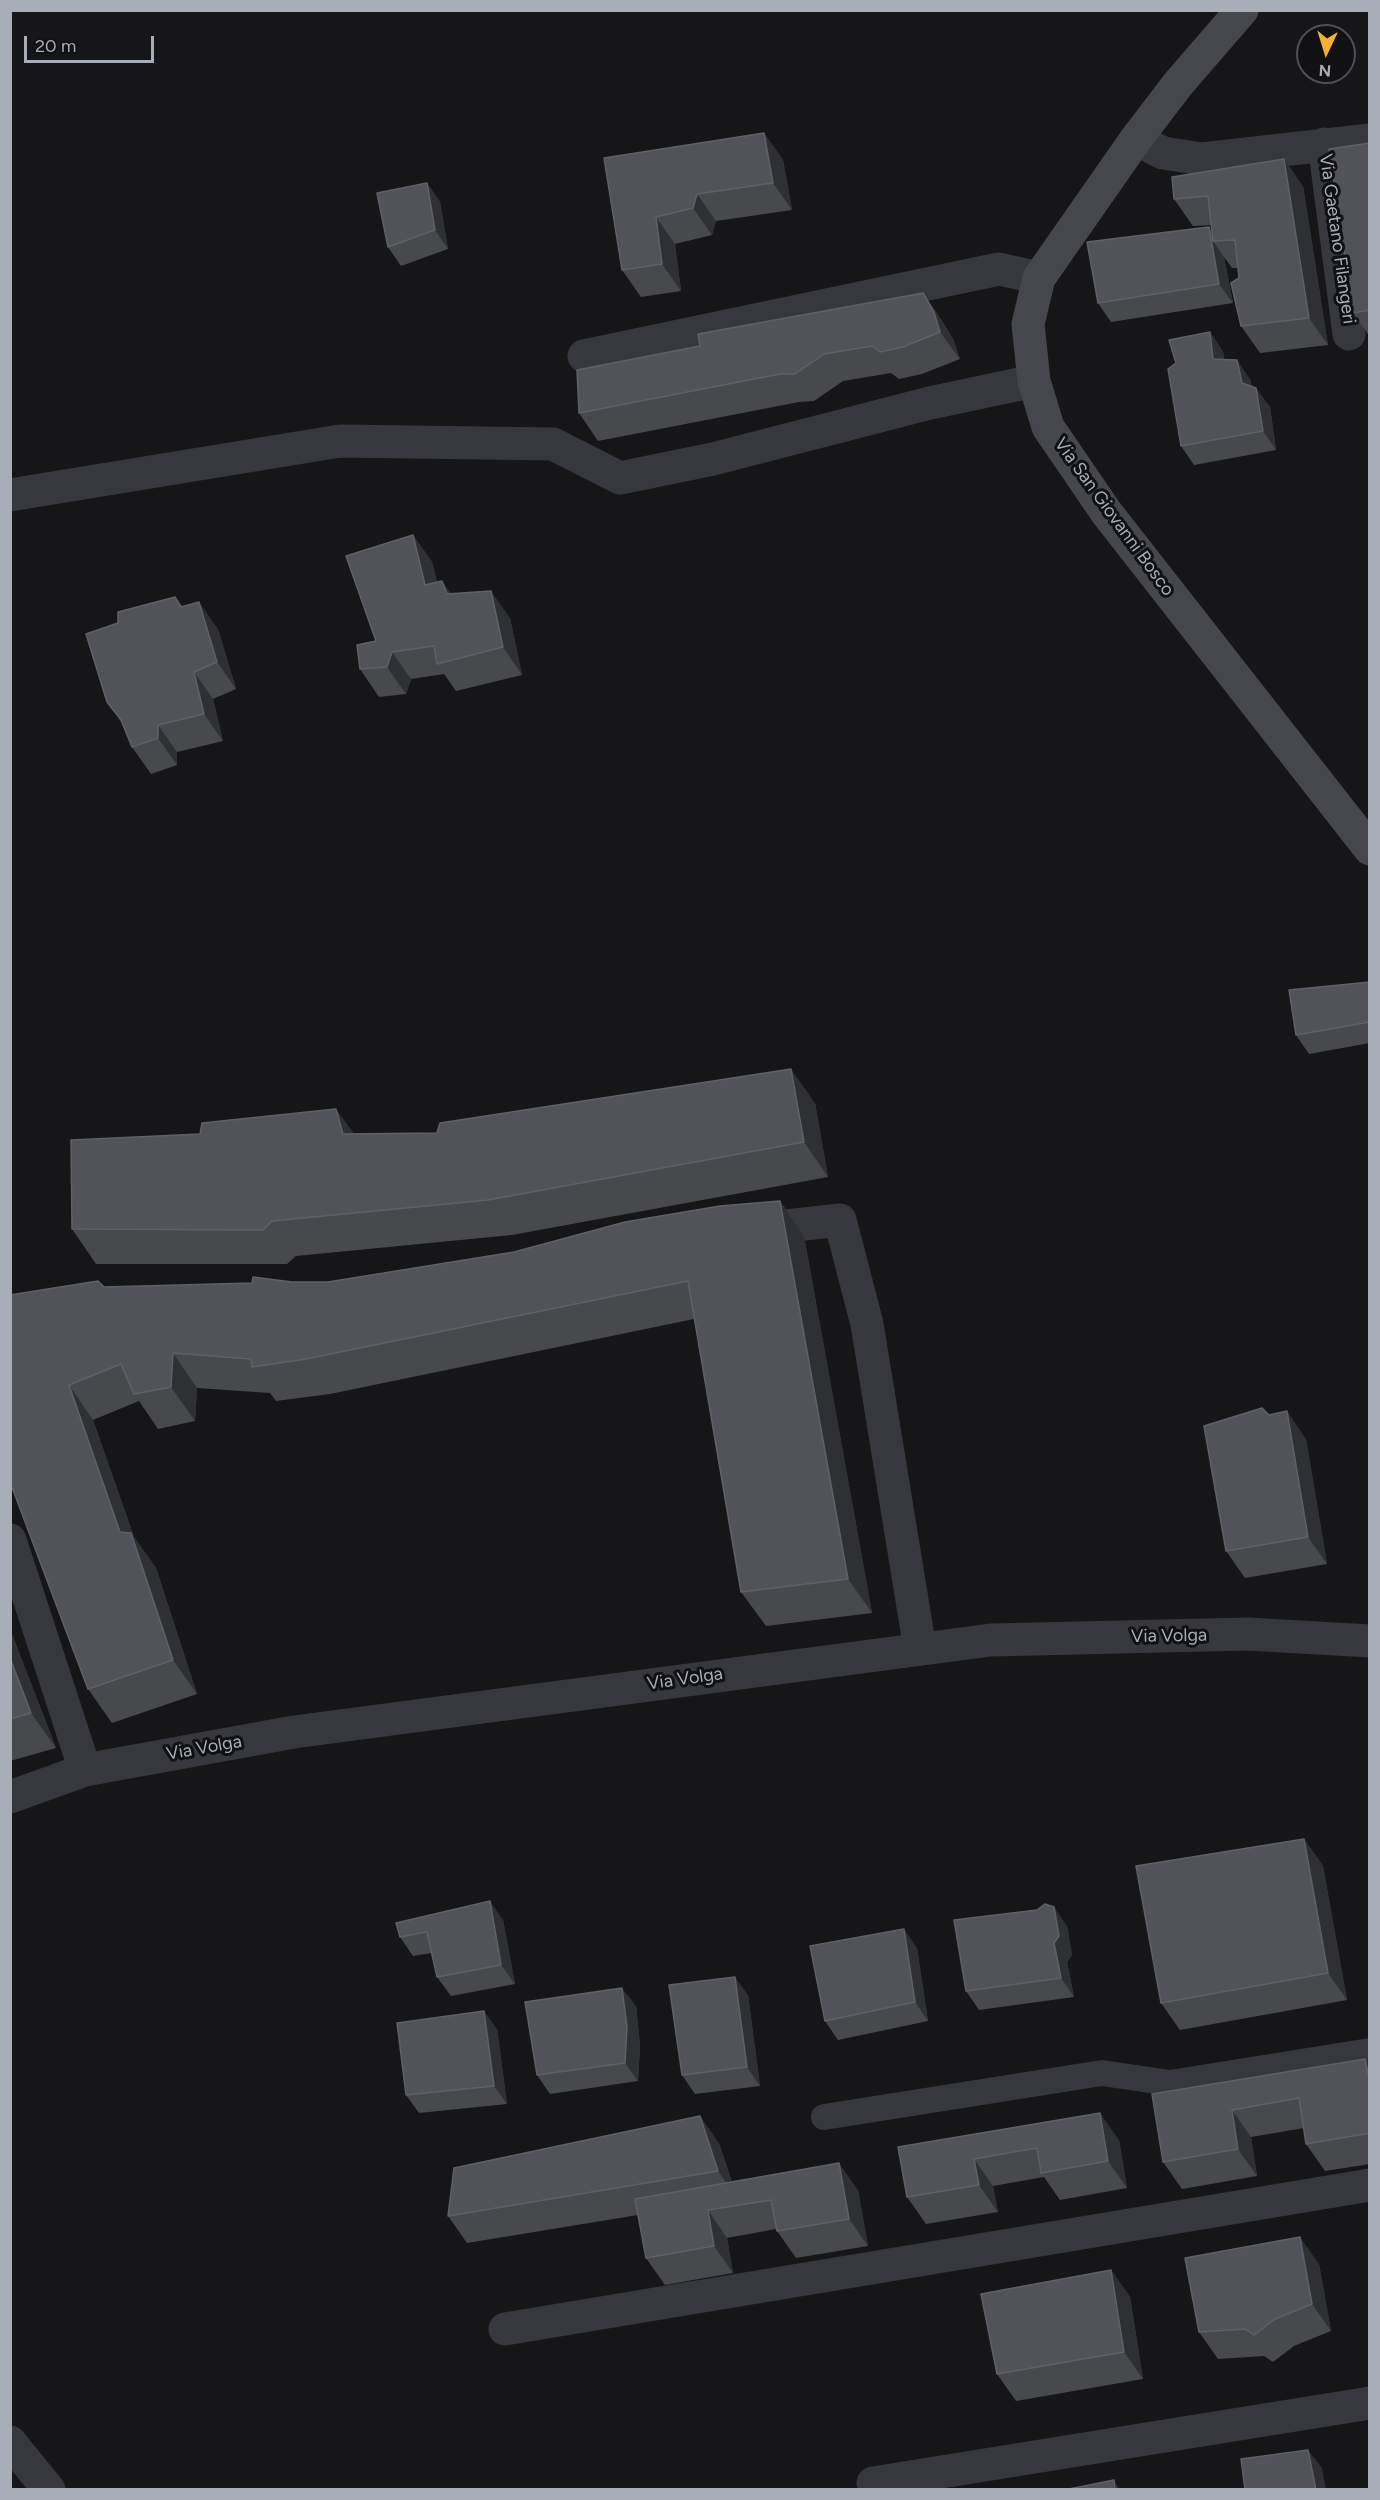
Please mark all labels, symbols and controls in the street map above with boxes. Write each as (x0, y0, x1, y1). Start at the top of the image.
scale bar (27, 24, 158, 62)
north arrow (1296, 24, 1356, 84)
text: 20 m (35, 35, 76, 57)
text: N (1318, 61, 1332, 80)
street label: Via Gaetano Filangeri (1314, 153, 1360, 325)
street label: Via San Giovanni Bosco (1049, 434, 1179, 600)
street label: Via Volga (1131, 1625, 1207, 1647)
street label: Via Volga (646, 1663, 724, 1695)
street label: Via Volga (165, 1731, 243, 1765)

